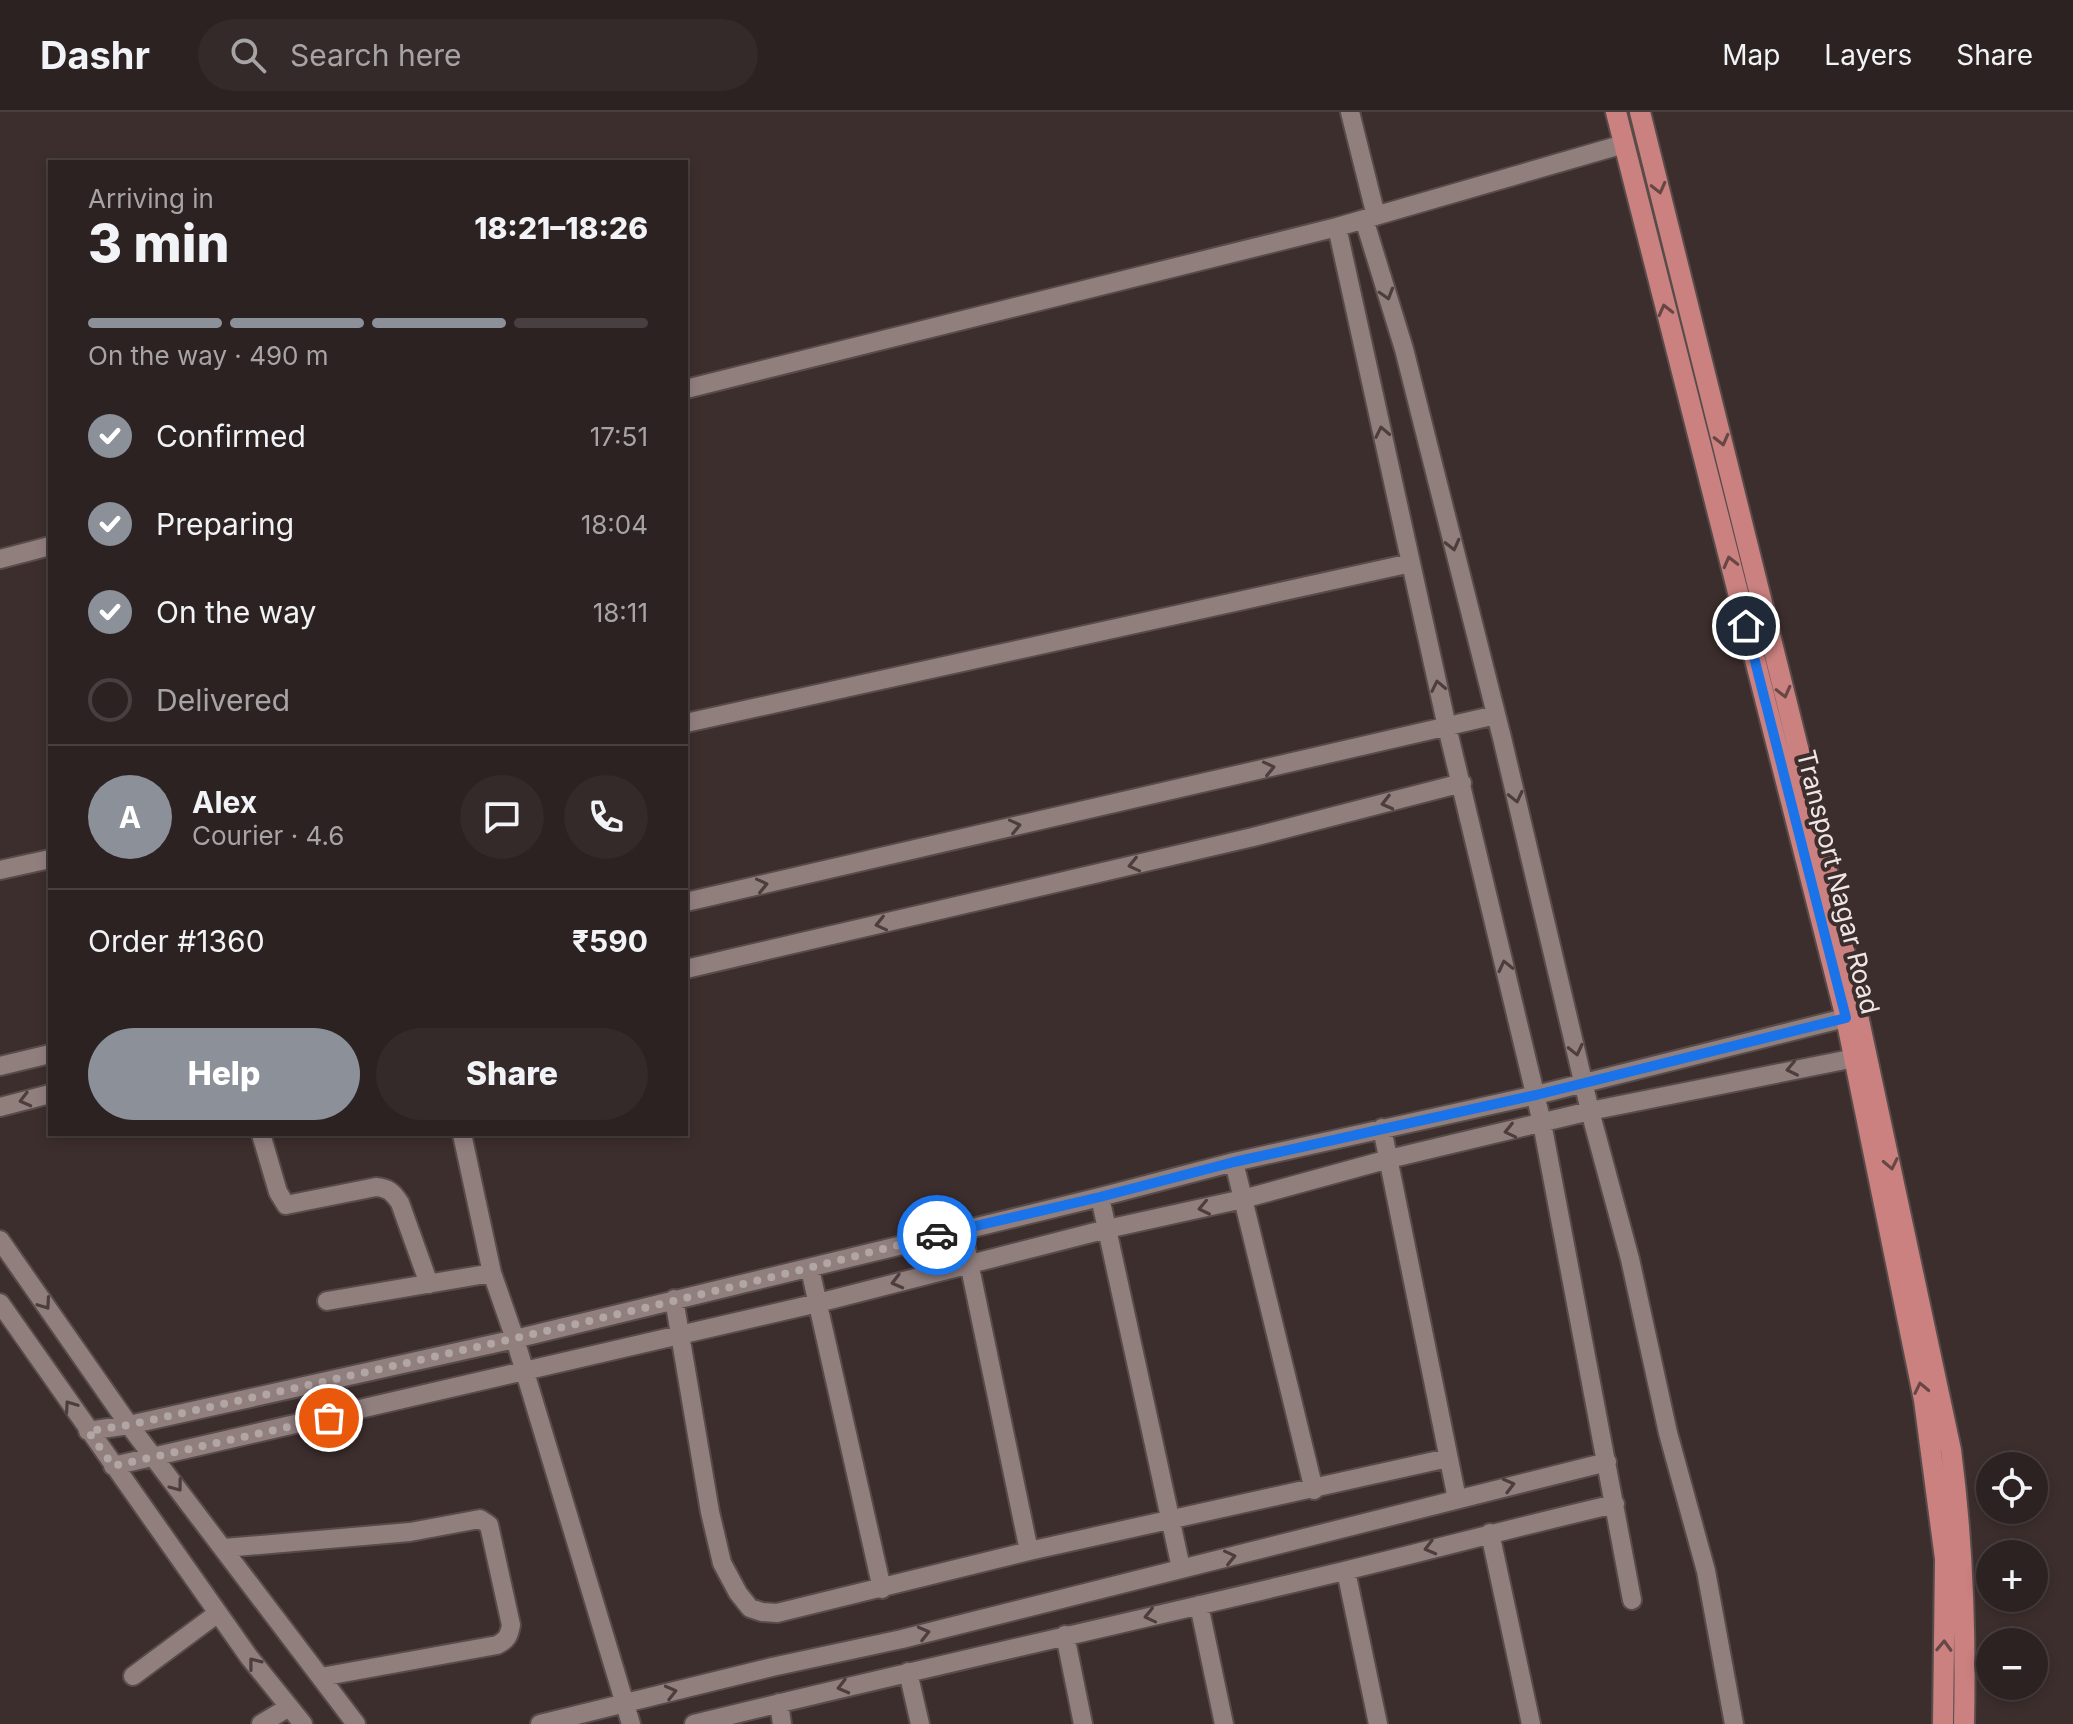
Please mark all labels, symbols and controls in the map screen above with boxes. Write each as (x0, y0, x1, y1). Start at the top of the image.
search box (198, 19, 758, 91)
text: Dashr (40, 32, 150, 78)
icon: search (226, 33, 270, 77)
text: Search here (290, 37, 461, 73)
text: Map (1722, 38, 1780, 72)
text: Layers (1824, 38, 1912, 72)
text: Share (1956, 38, 2033, 72)
one-way arrow (1649, 180, 1666, 194)
text: Arriving in (88, 183, 214, 214)
text: 18:21–18:26 (474, 210, 648, 246)
text: 3 min (88, 212, 230, 275)
one-way arrow (1378, 286, 1394, 300)
one-way arrow (1658, 304, 1675, 317)
text: On the way · 490 m (88, 340, 329, 371)
icon: check (88, 414, 132, 458)
text: Confirmed (156, 418, 306, 454)
text: 17:51 (590, 421, 648, 452)
one-way arrow (1374, 425, 1391, 439)
one-way arrow (1713, 433, 1730, 446)
icon: check (88, 502, 132, 546)
text: Preparing (156, 506, 294, 542)
text: 18:04 (581, 509, 648, 540)
one-way arrow (1444, 538, 1461, 552)
one-way arrow (1722, 555, 1739, 569)
icon: check (88, 590, 132, 634)
pin (1712, 592, 1780, 660)
text: On the way (156, 594, 316, 630)
text: 18:11 (593, 597, 648, 628)
icon: home (1724, 604, 1768, 648)
one-way arrow (1430, 679, 1447, 693)
text: Delivered (156, 682, 290, 718)
one-way arrow (1774, 685, 1791, 699)
street label: Transport Nagar Road (1791, 747, 1886, 1017)
one-way arrow (1261, 760, 1275, 777)
button: chat (460, 775, 544, 859)
button: phone (564, 775, 648, 859)
text: Alex (192, 784, 257, 820)
one-way arrow (1507, 790, 1524, 804)
one-way arrow (1380, 793, 1394, 810)
text: A (119, 799, 141, 835)
one-way arrow (1008, 818, 1022, 835)
text: Courier · 4.6 (192, 820, 344, 851)
one-way arrow (1128, 856, 1141, 873)
one-way arrow (755, 877, 768, 894)
one-way arrow (875, 915, 888, 932)
text: Order #1360 (88, 923, 265, 959)
text: ₹590 (572, 923, 648, 959)
one-way arrow (1498, 959, 1515, 973)
button: Help (88, 1028, 360, 1120)
button: Share (376, 1028, 648, 1120)
one-way arrow (1567, 1043, 1584, 1057)
one-way arrow (1785, 1060, 1799, 1077)
one-way arrow (18, 1091, 32, 1107)
one-way arrow (1504, 1122, 1518, 1139)
one-way arrow (1882, 1157, 1899, 1171)
courier (897, 1195, 977, 1275)
one-way arrow (1198, 1199, 1211, 1216)
icon: car (915, 1213, 959, 1257)
one-way arrow (890, 1273, 904, 1290)
one-way arrow (35, 1296, 50, 1310)
one-way arrow (1913, 1381, 1930, 1395)
pin (295, 1384, 363, 1452)
icon: bag (307, 1396, 351, 1440)
one-way arrow (66, 1400, 80, 1414)
map controls (1976, 1452, 2048, 1700)
button: locate (1976, 1452, 2048, 1524)
one-way arrow (168, 1477, 182, 1492)
one-way arrow (1502, 1478, 1516, 1495)
one-way arrow (1424, 1539, 1438, 1556)
button: + (1976, 1540, 2048, 1612)
one-way arrow (1223, 1549, 1237, 1566)
one-way arrow (1144, 1607, 1158, 1624)
one-way arrow (916, 1626, 930, 1643)
button: − (1976, 1628, 2048, 1700)
one-way arrow (1935, 1639, 1953, 1652)
one-way arrow (250, 1657, 264, 1672)
one-way arrow (836, 1678, 850, 1695)
one-way arrow (663, 1685, 677, 1702)

